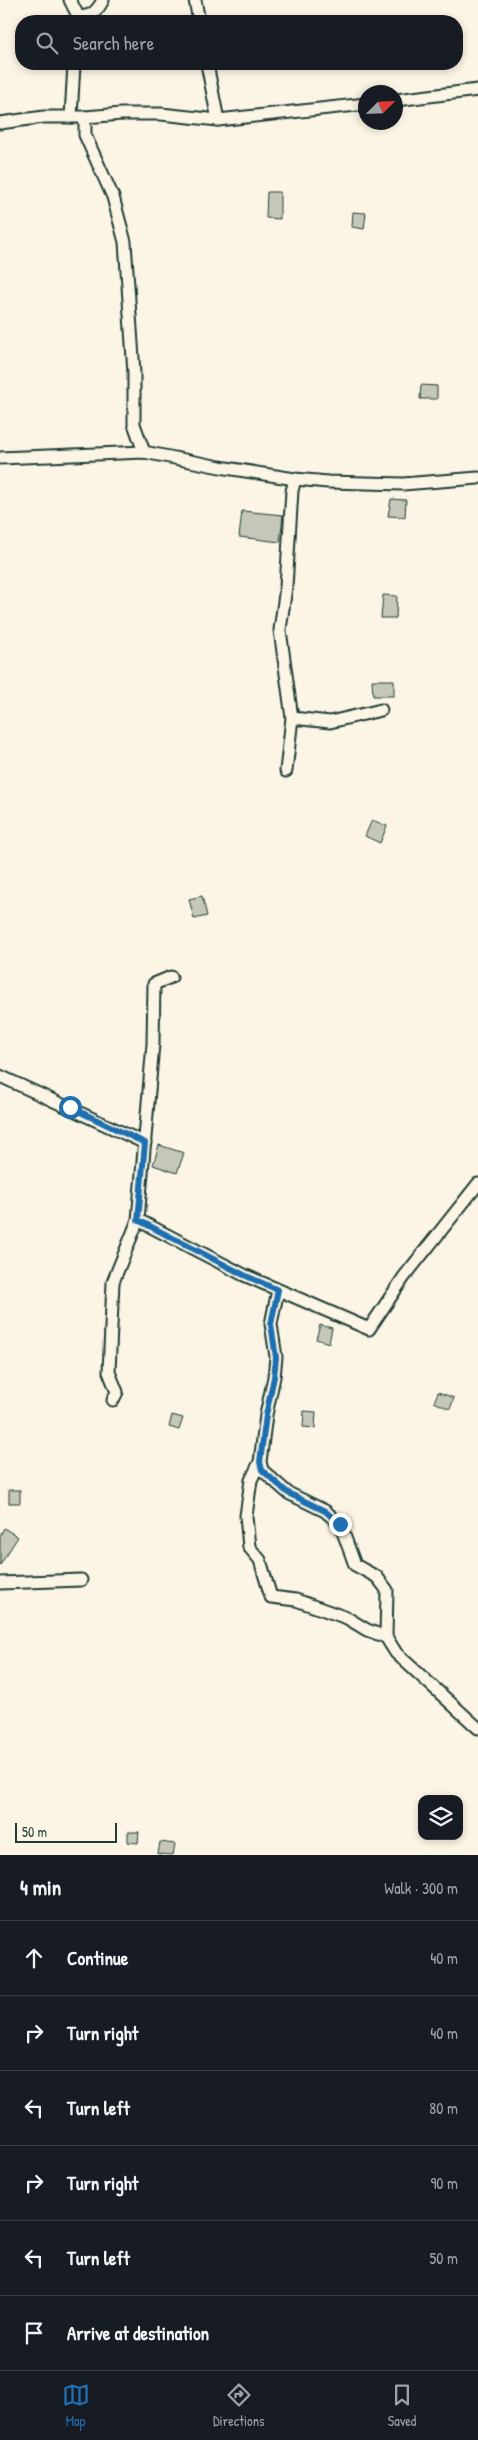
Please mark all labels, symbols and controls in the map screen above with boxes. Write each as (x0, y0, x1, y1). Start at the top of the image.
search box (15, 15, 463, 70)
icon: search (33, 29, 61, 57)
text: Search here (73, 30, 154, 56)
north arrow (358, 85, 403, 130)
route start (59, 1096, 82, 1119)
route end (329, 1513, 352, 1536)
map controls (418, 1795, 463, 1840)
button: layers (418, 1795, 463, 1840)
scale bar (15, 1820, 118, 1843)
text: 50 m (22, 1822, 47, 1841)
text: 4 min (20, 1873, 61, 1902)
text: Walk · 300 m (384, 1877, 458, 1899)
icon: ahead (20, 1944, 48, 1972)
text: Continue (67, 1945, 128, 1971)
text: 40 m (430, 1947, 458, 1969)
icon: right (20, 2019, 48, 2047)
text: Turn right (67, 2020, 138, 2046)
text: 40 m (430, 2022, 458, 2044)
icon: left (20, 2094, 48, 2122)
text: Turn left (67, 2095, 130, 2121)
text: 80 m (429, 2097, 458, 2119)
icon: right (20, 2169, 48, 2197)
text: Turn right (67, 2170, 138, 2196)
text: 90 m (430, 2172, 458, 2194)
icon: left (20, 2244, 48, 2272)
text: Turn left (67, 2245, 130, 2271)
text: 50 m (430, 2247, 458, 2269)
icon: arrive (20, 2319, 48, 2347)
text: Arrive at destination (67, 2320, 209, 2346)
tab: Map (62, 2381, 90, 2430)
tab: Directions (213, 2381, 264, 2430)
tab: Saved (388, 2381, 416, 2430)

